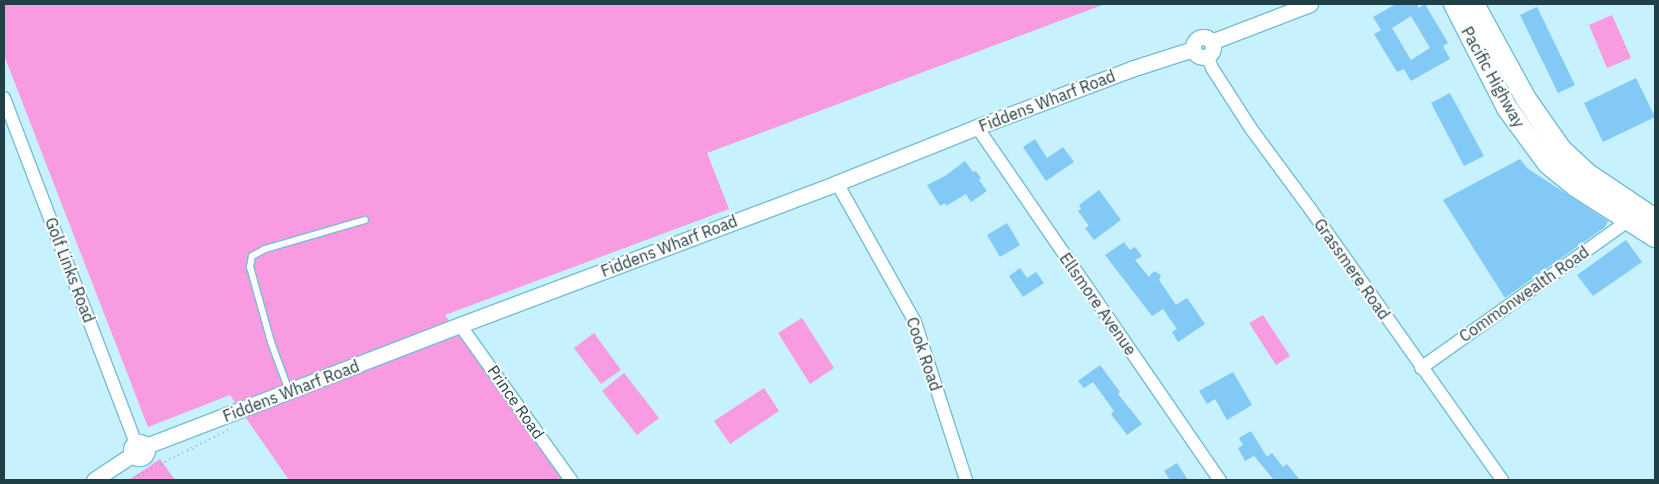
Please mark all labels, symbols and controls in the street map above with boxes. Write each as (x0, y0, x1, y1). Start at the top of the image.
street label: Pacific Highway (1457, 23, 1529, 131)
street label: Fiddens Wharf Road (976, 66, 1118, 136)
street label: Fiddens Wharf Road (598, 211, 740, 281)
street label: Golf Links Road (41, 215, 99, 325)
street label: Grassmere Road (1310, 215, 1394, 323)
street label: Commonwealth Road (1455, 242, 1593, 346)
street label: Ellsmore Avenue (1056, 249, 1140, 359)
street label: Cook Road (902, 315, 946, 393)
street label: Fiddens Wharf Road (220, 356, 362, 426)
street label: Prince Road (484, 361, 548, 443)

